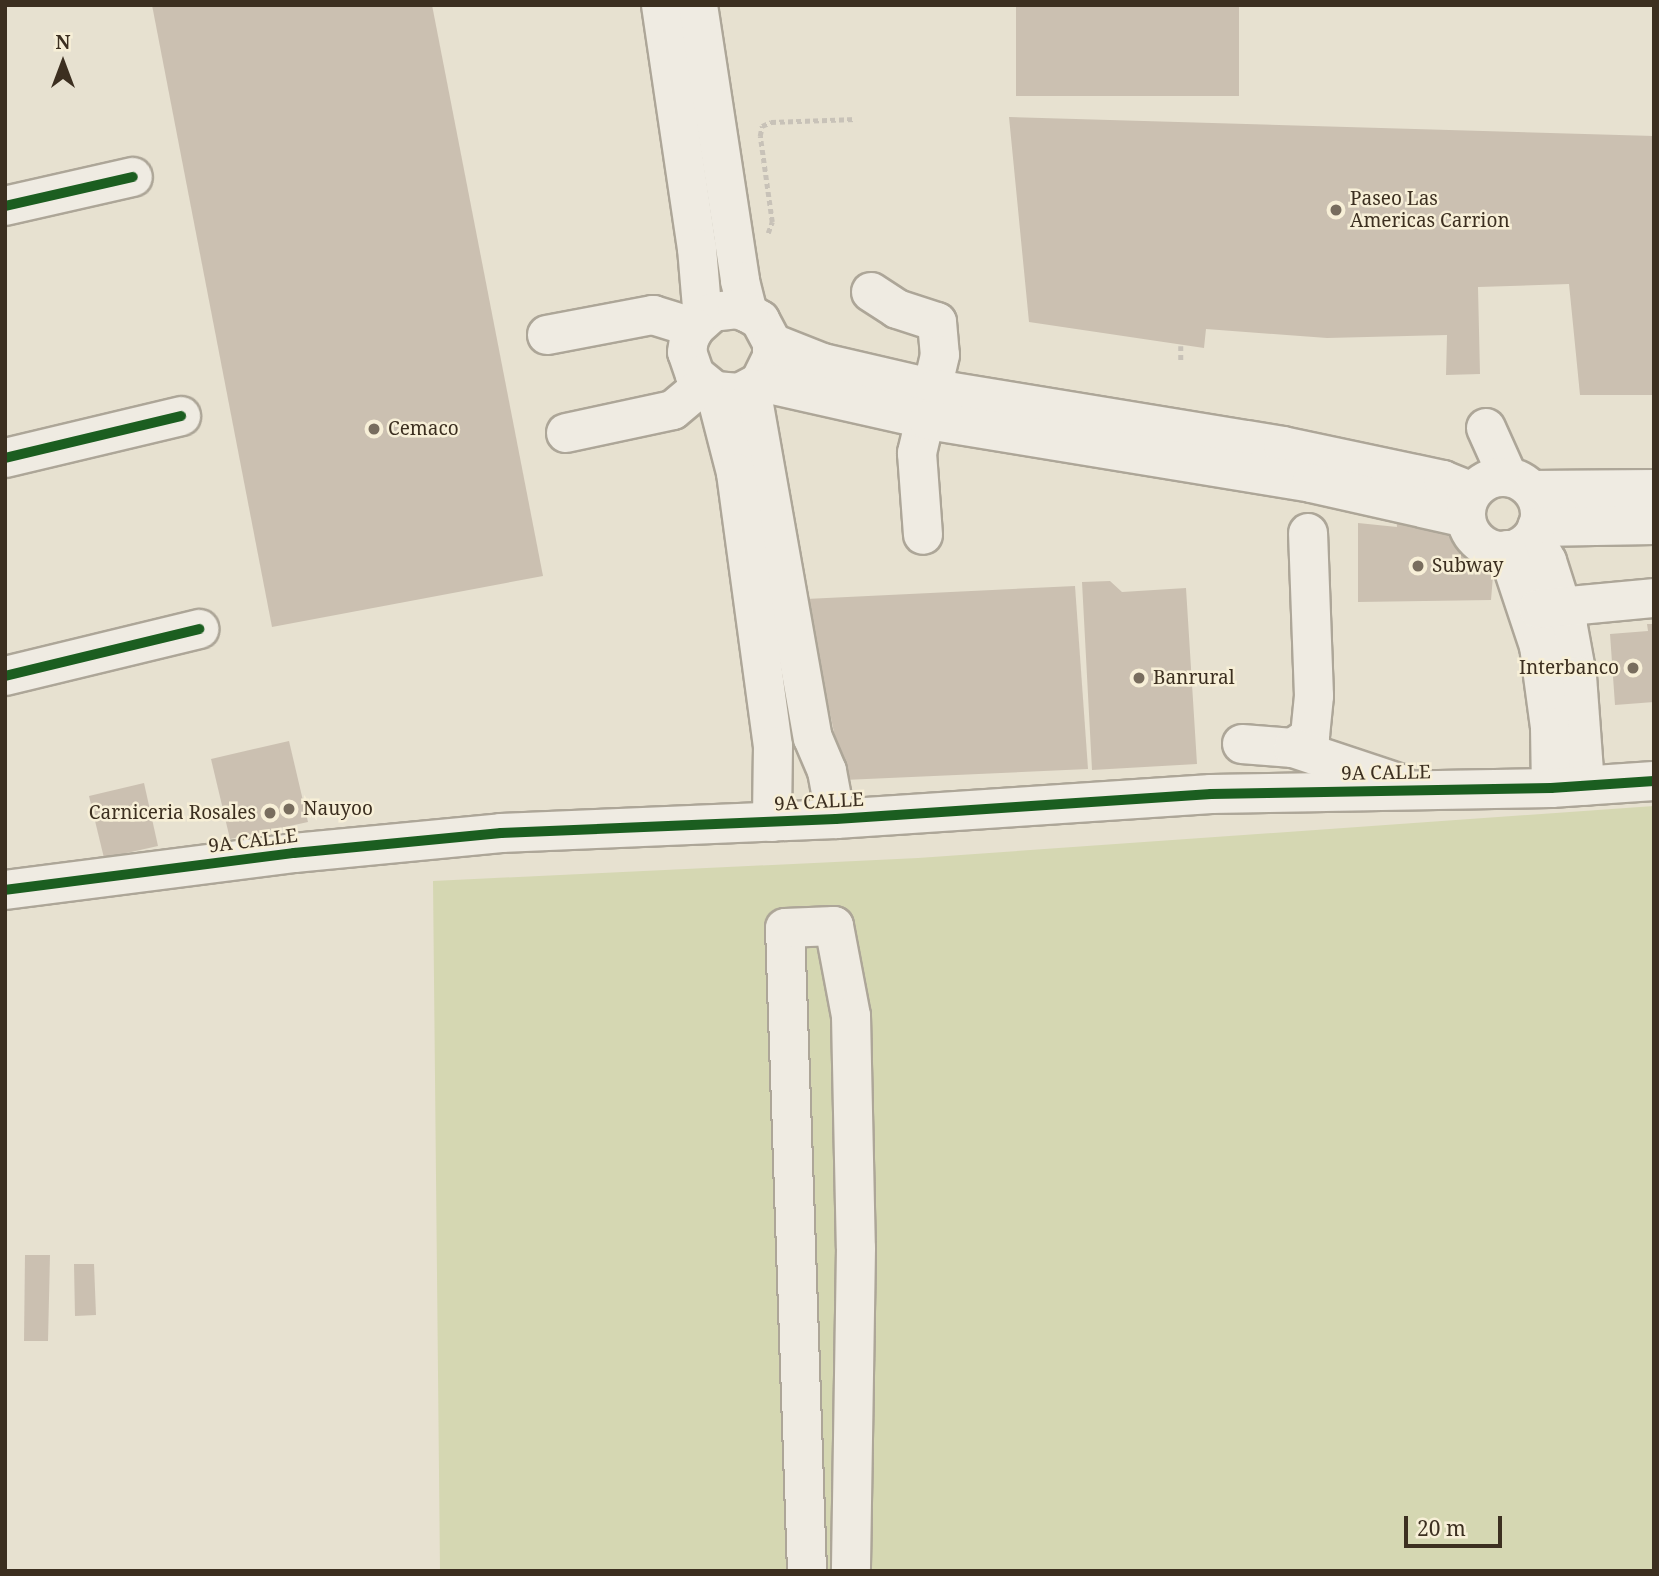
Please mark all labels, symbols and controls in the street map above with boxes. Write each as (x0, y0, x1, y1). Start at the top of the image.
north arrow (28, 28, 98, 98)
text: N (56, 29, 70, 55)
place label: Paseo Las Americas Carrion (1350, 188, 1510, 232)
marker: Paseo Las Americas Carrion (1328, 202, 1344, 218)
place label: Cemaco (388, 418, 459, 440)
marker: Cemaco (366, 421, 382, 437)
place label: Subway (1432, 555, 1503, 577)
marker: Subway (1410, 558, 1426, 574)
place label: Interbanco (1519, 657, 1619, 679)
marker: Interbanco (1625, 660, 1641, 676)
place label: Banrural (1153, 667, 1235, 689)
marker: Banrural (1131, 670, 1147, 686)
street label: 9A CALLE (1341, 761, 1431, 785)
street label: 9A CALLE (774, 788, 864, 816)
place label: Nauyoo (303, 798, 373, 820)
marker: Nauyoo (281, 801, 297, 817)
place label: Carniceria Rosales (89, 802, 256, 824)
marker: Carniceria Rosales (262, 805, 278, 821)
street label: 9A CALLE (207, 824, 299, 858)
scale bar (1407, 1502, 1505, 1546)
text: 20 m (1417, 1514, 1466, 1542)

